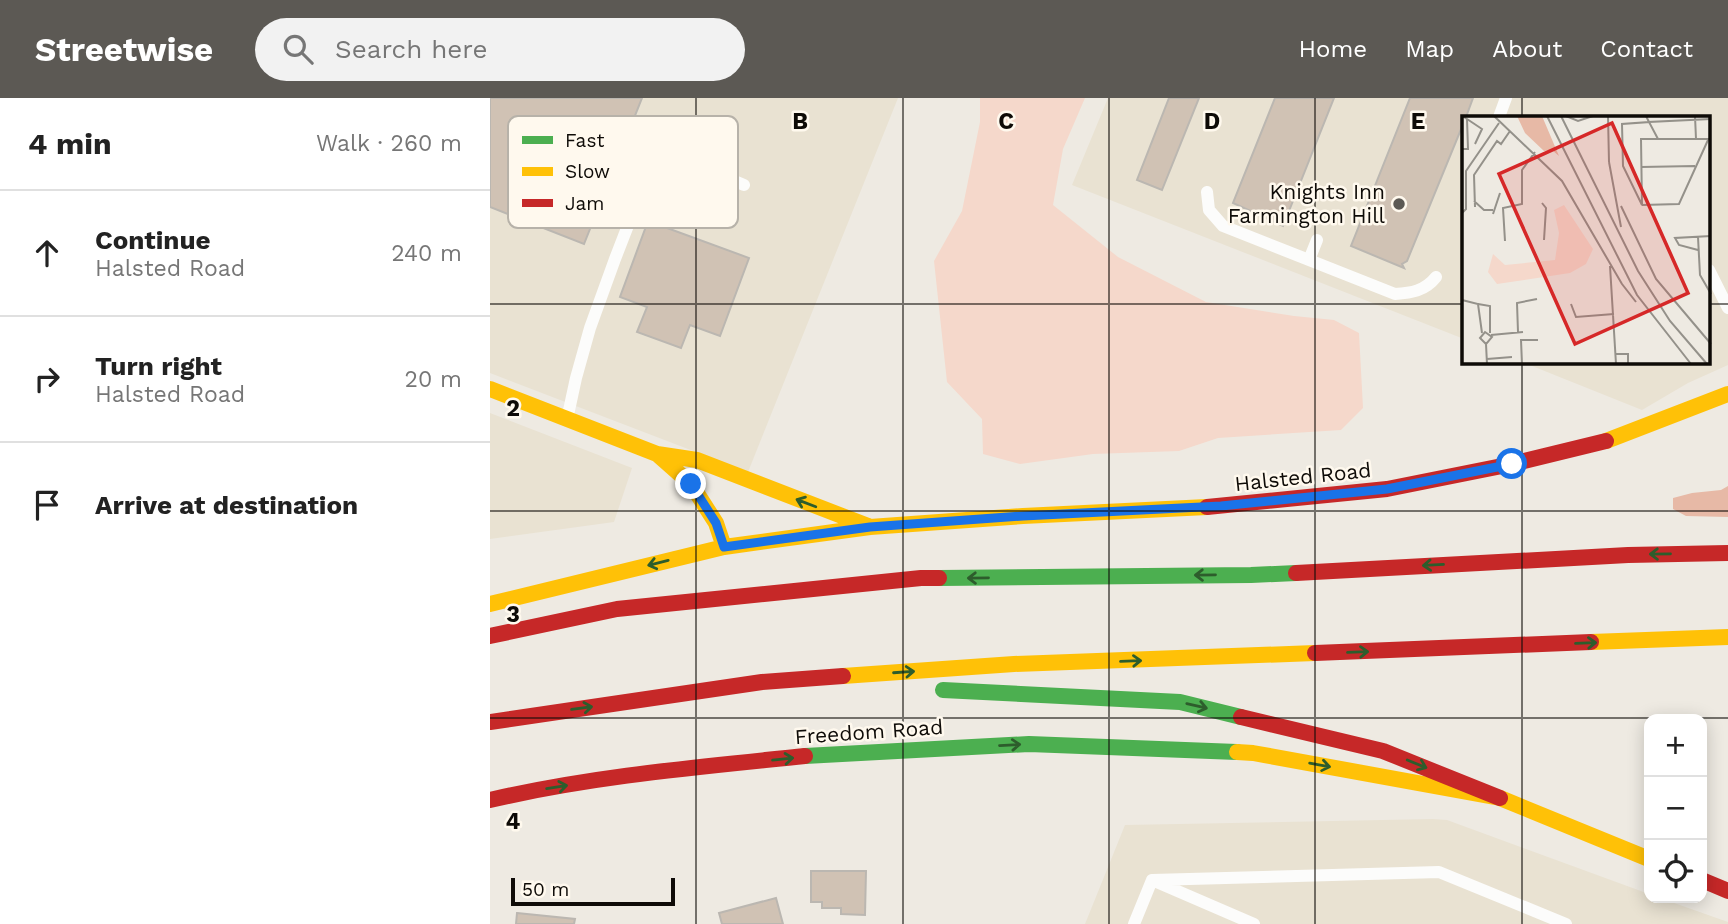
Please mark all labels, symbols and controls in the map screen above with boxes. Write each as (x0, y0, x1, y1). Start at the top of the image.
search box (255, 18, 745, 81)
text: Streetwise (35, 30, 213, 69)
icon: search (279, 30, 317, 68)
text: Search here (335, 34, 487, 64)
text: Home (1299, 35, 1367, 63)
text: Map (1405, 35, 1454, 63)
text: About (1492, 35, 1562, 63)
text: Contact (1600, 35, 1693, 63)
text: B (792, 108, 808, 135)
text: C (998, 108, 1014, 135)
text: D (1204, 108, 1220, 135)
text: E (1411, 108, 1425, 135)
legend (508, 116, 738, 228)
inset map (1462, 116, 1710, 364)
text: 4 min (28, 126, 112, 161)
text: Fast (565, 129, 604, 152)
text: Walk · 260 m (316, 130, 462, 157)
text: Slow (565, 160, 610, 183)
place label: Knights Inn Farmington Hill (1228, 179, 1386, 228)
text: Jam (565, 192, 604, 215)
marker: Knights Inn Farmington Hill (1391, 196, 1407, 212)
text: Continue (95, 225, 211, 255)
icon: ahead (28, 234, 66, 272)
text: 240 m (391, 240, 462, 267)
text: Halsted Road (95, 255, 245, 282)
text: Turn right (95, 351, 222, 381)
icon: right (28, 360, 66, 398)
text: 20 m (405, 366, 462, 393)
text: Halsted Road (95, 381, 245, 408)
text: 2 (506, 395, 520, 422)
route start (1496, 448, 1527, 479)
street label: Halsted Road (1233, 457, 1372, 496)
route end (675, 468, 706, 499)
icon: arrive (28, 486, 66, 524)
text: Arrive at destination (95, 490, 358, 520)
one-way arrow (796, 495, 818, 508)
one-way arrow (1649, 548, 1672, 561)
one-way arrow (647, 557, 670, 570)
one-way arrow (1421, 559, 1444, 572)
one-way arrow (1194, 569, 1217, 582)
one-way arrow (967, 571, 990, 584)
text: 3 (506, 601, 520, 628)
one-way arrow (1574, 636, 1597, 649)
one-way arrow (1347, 645, 1370, 658)
one-way arrow (1119, 654, 1142, 667)
one-way arrow (892, 665, 915, 678)
one-way arrow (1185, 700, 1208, 714)
one-way arrow (570, 701, 593, 714)
street label: Freedom Road (794, 714, 944, 749)
map controls (1644, 714, 1707, 903)
button: + (1644, 714, 1707, 777)
one-way arrow (998, 738, 1020, 751)
one-way arrow (771, 752, 793, 765)
one-way arrow (1308, 759, 1331, 772)
one-way arrow (1406, 759, 1427, 772)
button: − (1644, 777, 1707, 840)
one-way arrow (545, 780, 568, 793)
text: 4 (506, 808, 521, 835)
button: locate (1644, 840, 1707, 903)
scale bar (511, 875, 676, 907)
text: 50 m (522, 878, 569, 901)

